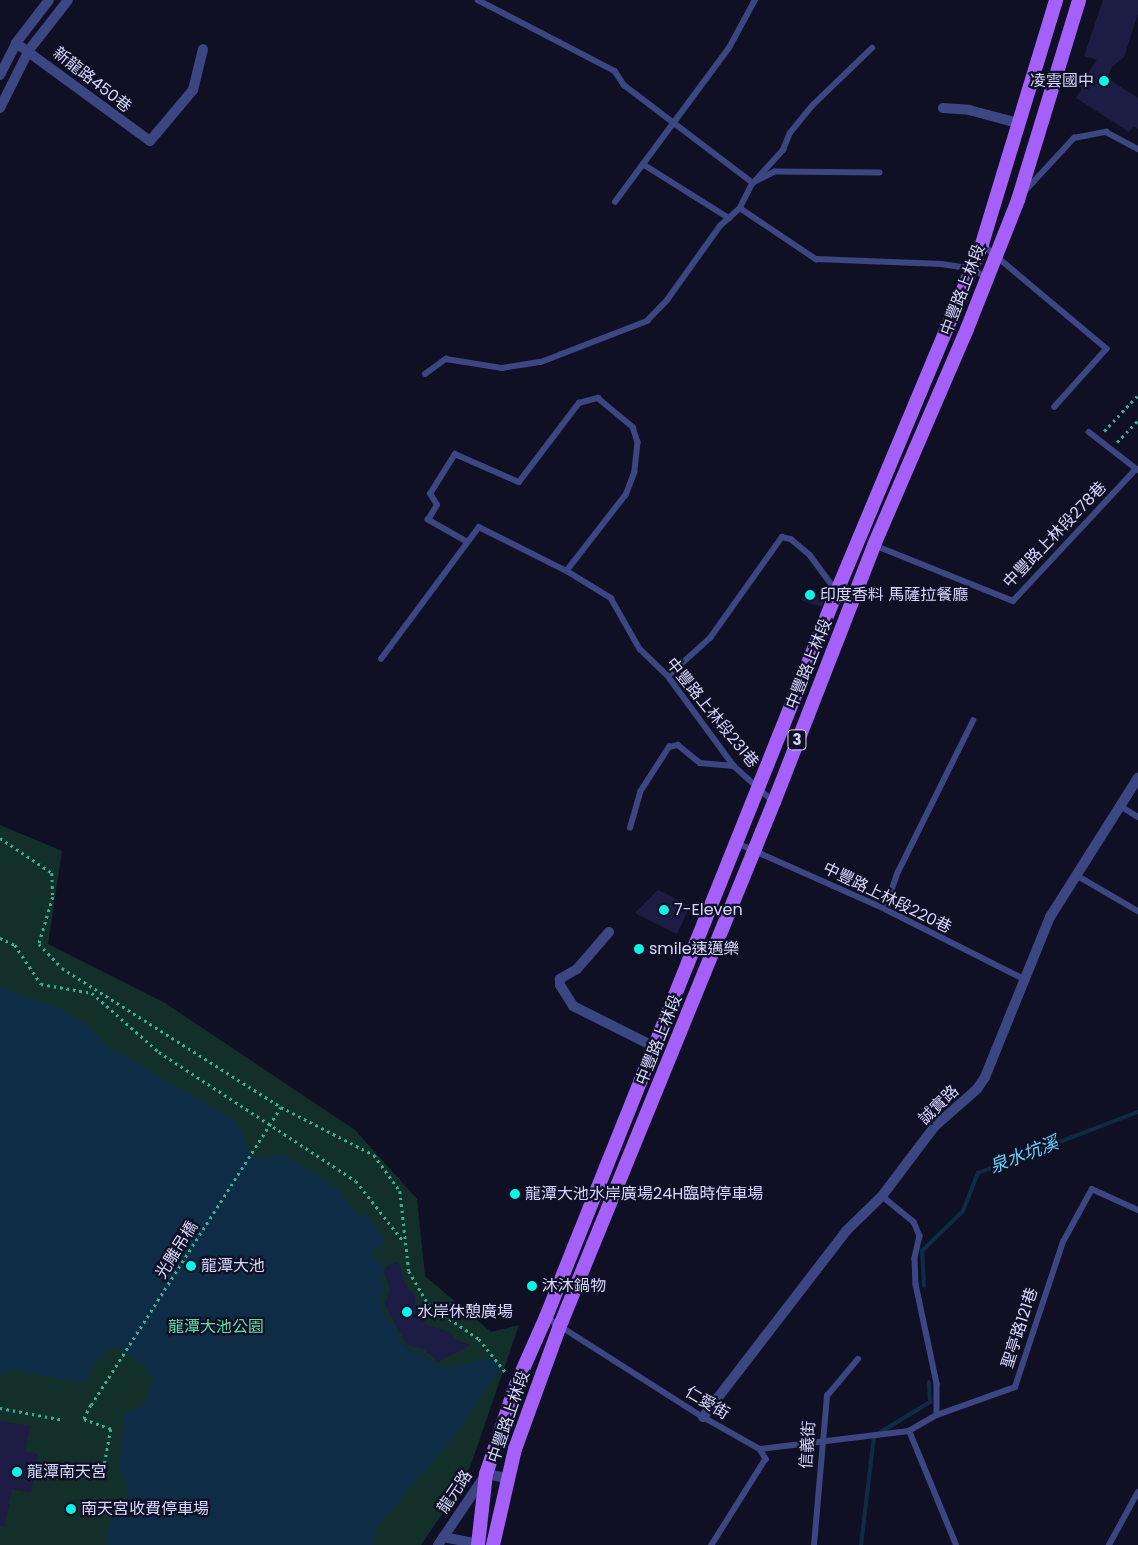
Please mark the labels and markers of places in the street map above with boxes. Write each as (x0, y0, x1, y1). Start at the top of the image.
place label: 凌雲國中 (1030, 71, 1094, 91)
marker: 凌雲國中 (1098, 75, 1110, 87)
place label: 印度香料 馬薩拉餐廳 (820, 585, 968, 605)
marker: 印度香料 馬薩拉餐廳 (804, 589, 816, 601)
place label: 7-Eleven (674, 900, 743, 920)
marker: 7-Eleven (658, 904, 670, 916)
place label: smile速邁樂 (649, 939, 740, 959)
marker: smile速邁樂 (633, 943, 645, 955)
place label: 龍潭大池水岸廣場24H臨時停車場 (525, 1184, 763, 1204)
marker: 龍潭大池水岸廣場24H臨時停車場 (509, 1188, 521, 1200)
place label: 龍潭大池 (201, 1256, 265, 1276)
marker: 龍潭大池 (185, 1260, 197, 1272)
place label: 沐沐鍋物 (542, 1276, 606, 1296)
marker: 沐沐鍋物 (526, 1280, 538, 1292)
place label: 水岸休憩廣場 (417, 1302, 513, 1322)
marker: 水岸休憩廣場 (401, 1306, 413, 1318)
place label: 龍潭南天宮 (27, 1462, 107, 1482)
marker: 龍潭南天宮 (11, 1466, 23, 1478)
place label: 南天宮收費停車場 (81, 1499, 209, 1519)
marker: 南天宮收費停車場 (65, 1503, 77, 1515)

